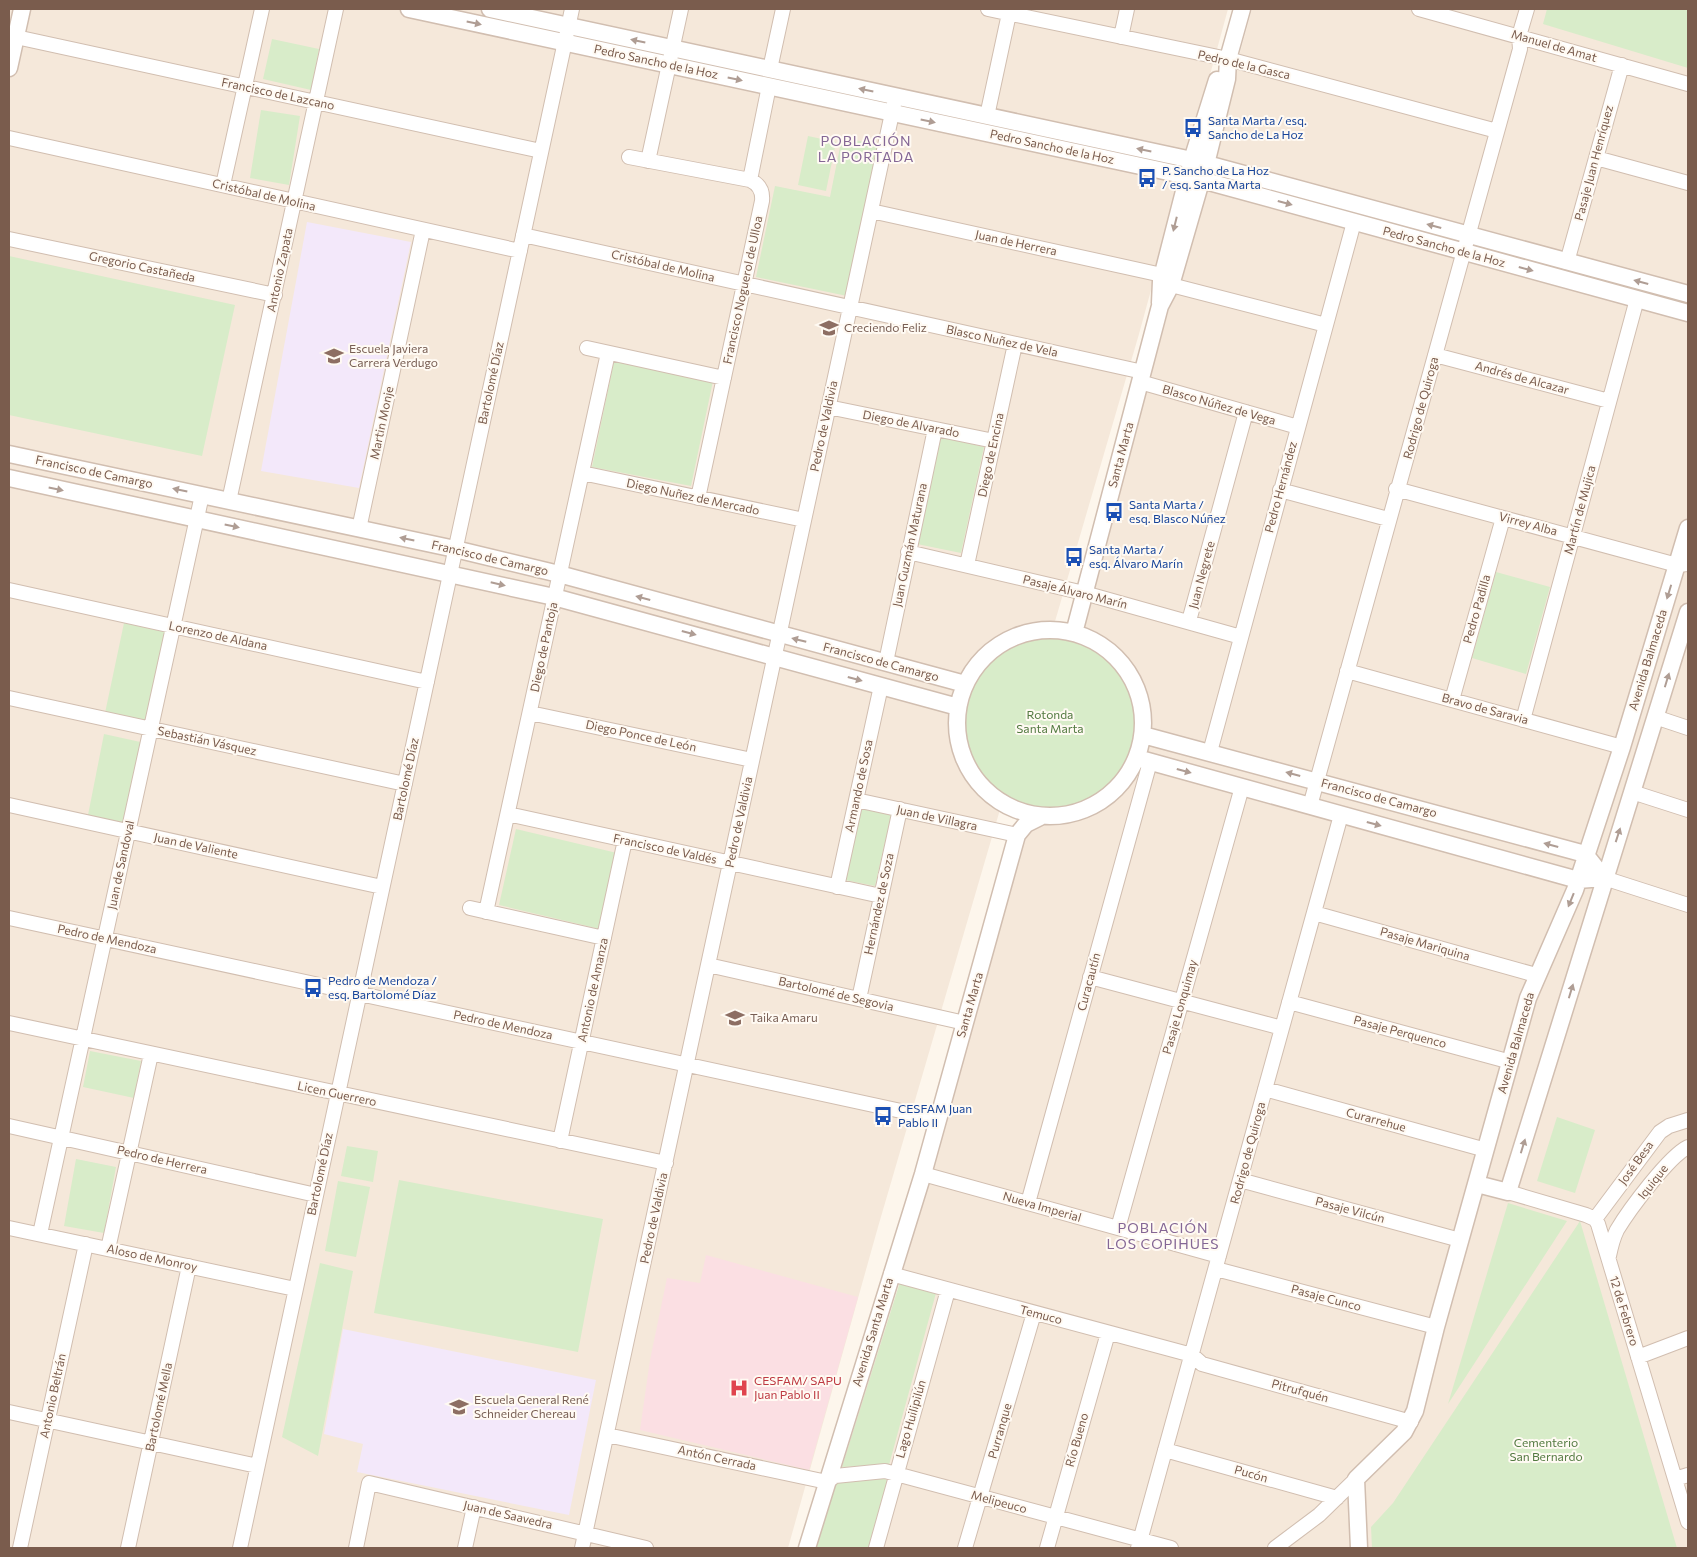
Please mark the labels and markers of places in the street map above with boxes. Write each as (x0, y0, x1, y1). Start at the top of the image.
place label: Santa Marta / esq. Sancho de La Hoz (1208, 113, 1307, 141)
bus stop icon: Santa Marta / esq. Sancho de La Hoz (1182, 117, 1204, 139)
place label: P. Sancho de La Hoz / esq. Santa Marta (1162, 163, 1269, 191)
bus stop icon: P. Sancho de La Hoz / esq. Santa Marta (1136, 167, 1158, 189)
school or university icon: Creciendo Feliz (818, 317, 840, 339)
place label: Creciendo Feliz (844, 320, 927, 334)
place label: Escuela Javiera Carrera Verdugo (349, 341, 438, 369)
school or university icon: Escuela Javiera Carrera Verdugo (323, 345, 345, 367)
place label: Santa Marta / esq. Blasco Núñez (1129, 497, 1226, 525)
bus stop icon: Santa Marta / esq. Blasco Núñez (1103, 501, 1125, 523)
place label: Santa Marta / esq. Álvaro Marín (1089, 542, 1183, 570)
bus stop icon: Santa Marta / esq. Álvaro Marín (1063, 546, 1085, 568)
place label: Pedro de Mendoza / esq. Bartolomé Díaz (328, 973, 437, 1001)
bus stop icon: Pedro de Mendoza / esq. Bartolomé Díaz (302, 977, 324, 999)
school or university icon: Taika Amaru (724, 1007, 746, 1029)
place label: Taika Amaru (750, 1010, 818, 1024)
place label: CESFAM Juan Pablo II (898, 1101, 972, 1129)
bus stop icon: CESFAM Juan Pablo II (872, 1105, 894, 1127)
place label: CESFAM/ SAPU Juan Pablo II (754, 1373, 842, 1402)
hospital icon: CESFAM/ SAPU Juan Pablo II (728, 1377, 750, 1399)
place label: Escuela General René Schneider Chereau (474, 1392, 589, 1420)
school or university icon: Escuela General René Schneider Chereau (448, 1396, 470, 1418)

